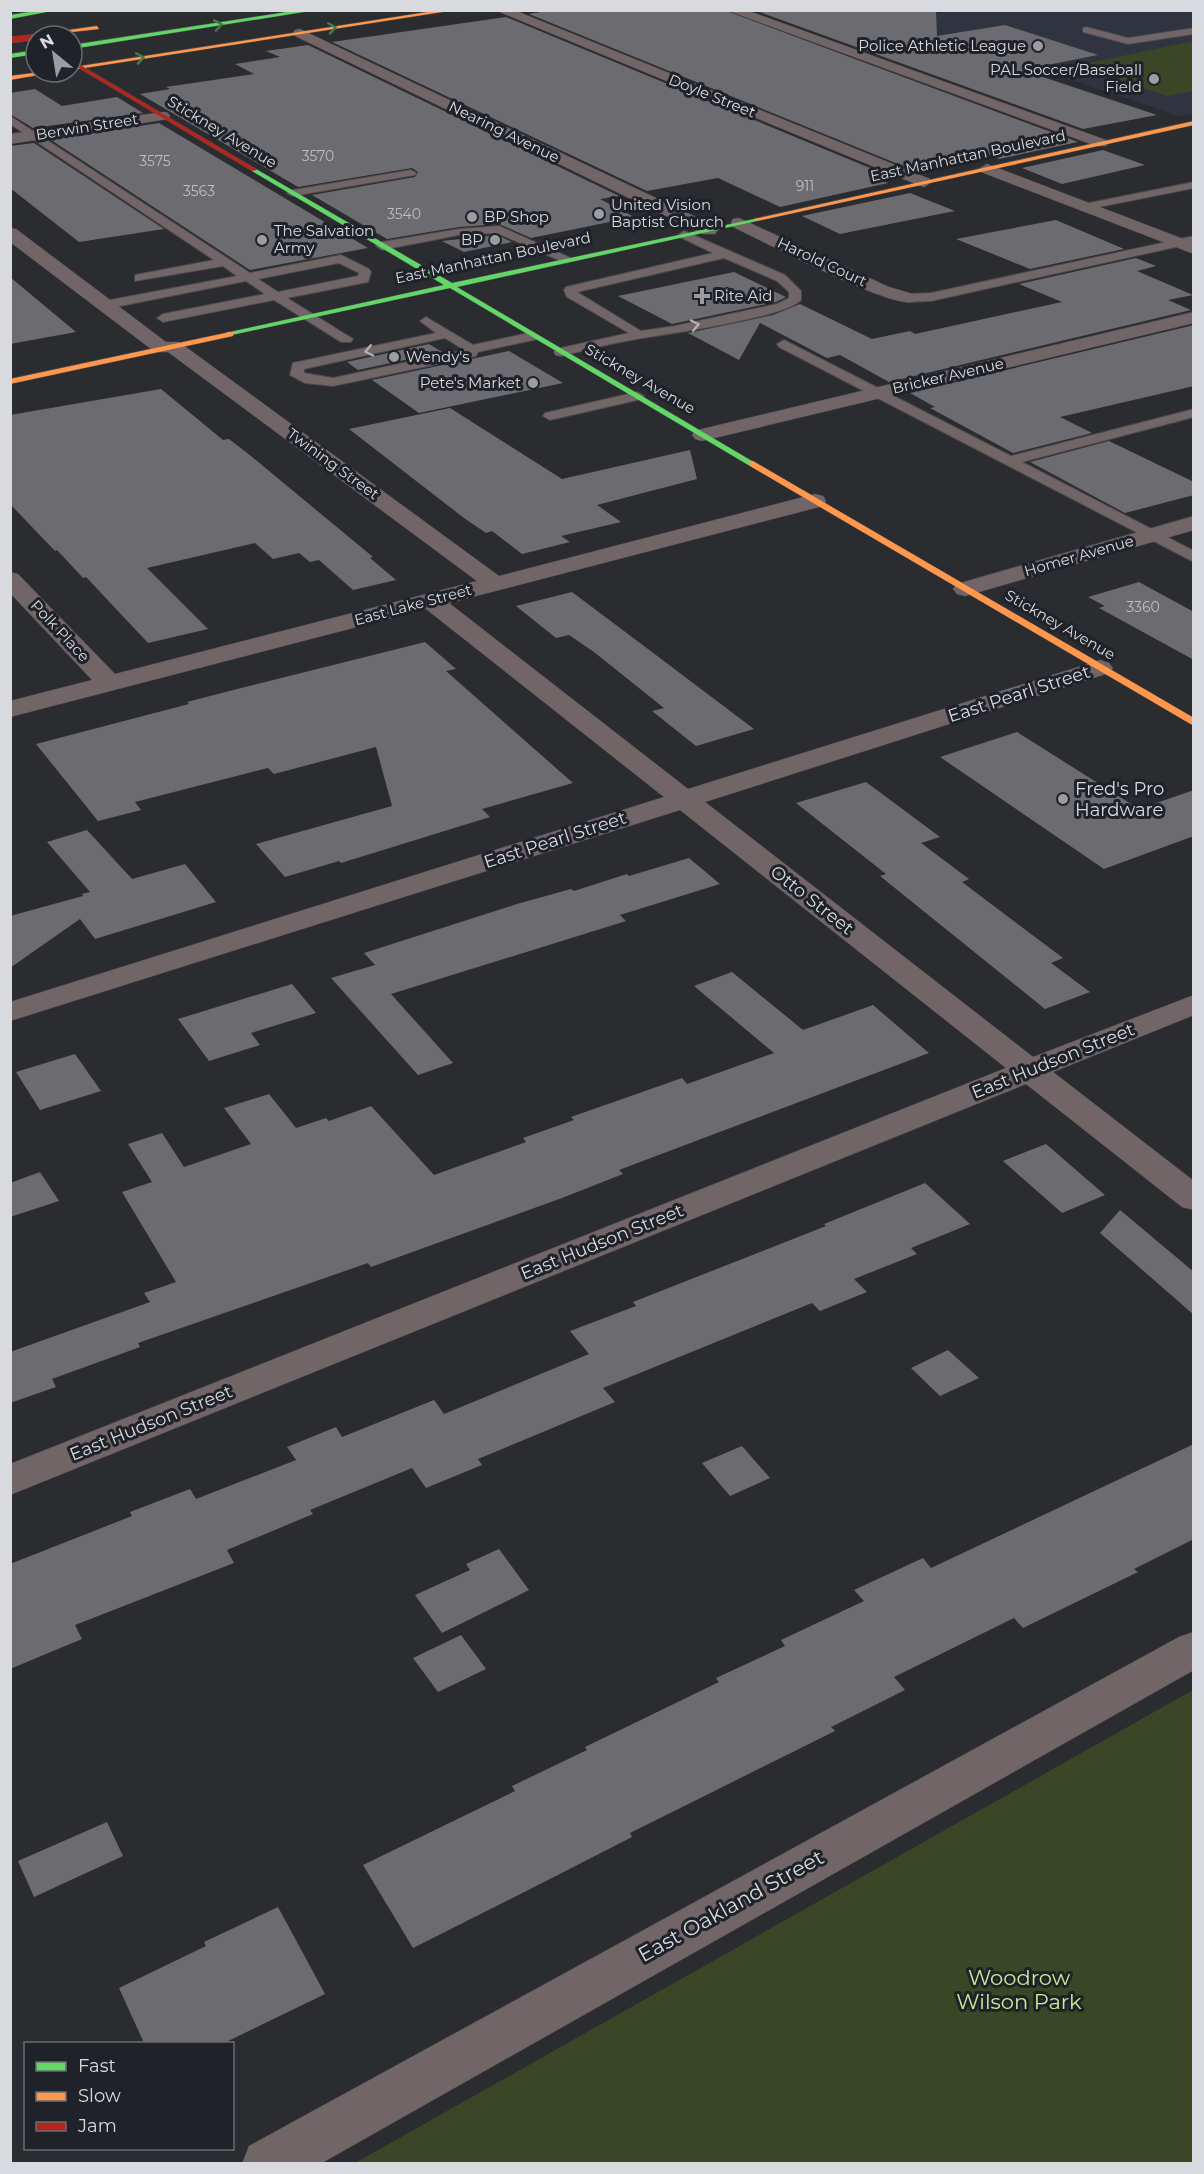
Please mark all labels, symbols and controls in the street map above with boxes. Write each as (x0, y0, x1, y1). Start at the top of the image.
one-way arrow (213, 19, 223, 31)
one-way arrow (328, 23, 337, 35)
north arrow (24, 24, 84, 84)
text: N (36, 30, 57, 53)
place label: Police Athletic League (858, 36, 1026, 55)
marker: Police Athletic League (1031, 39, 1045, 53)
one-way arrow (135, 53, 144, 65)
place label: PAL Soccer/Baseball Field (990, 60, 1142, 96)
street label: Doyle Street (666, 69, 758, 122)
marker: PAL Soccer/Baseball Field (1147, 72, 1161, 86)
street label: Stickney Avenue (164, 91, 280, 172)
street label: Nearing Avenue (446, 97, 563, 167)
street label: Berwin Street (34, 109, 139, 144)
street label: East Manhattan Boulevard (868, 125, 1067, 186)
house number: 3570 (302, 147, 334, 165)
house number: 3575 (139, 152, 171, 170)
house number: 911 (796, 177, 814, 195)
house number: 3563 (183, 182, 215, 200)
place label: United Vision Baptist Church (611, 195, 724, 231)
house number: 3540 (387, 205, 421, 223)
place label: BP Shop (484, 207, 549, 226)
marker: United Vision Baptist Church (592, 207, 606, 221)
marker: BP Shop (465, 210, 479, 224)
place label: The Salvation Army (274, 221, 374, 257)
street label: East Manhattan Boulevard (393, 227, 592, 288)
place label: BP (461, 230, 483, 249)
marker: The Salvation Army (255, 233, 269, 247)
marker: BP (488, 233, 502, 247)
street label: Harold Court (774, 233, 870, 291)
place label: Rite Aid (714, 286, 773, 305)
marker: Rite Aid (695, 289, 709, 303)
one-way arrow (690, 320, 700, 333)
street label: Stickney Avenue (582, 339, 699, 418)
one-way arrow (364, 344, 374, 357)
place label: Wendy's (406, 347, 470, 366)
marker: Wendy's (387, 350, 401, 364)
street label: Bricker Avenue (890, 353, 1005, 398)
place label: Pete's Market (420, 373, 521, 392)
marker: Pete's Market (526, 376, 540, 390)
street label: Twining Street (284, 424, 383, 503)
street label: Homer Avenue (1022, 531, 1136, 580)
street label: East Lake Street (352, 580, 474, 629)
street label: Stickney Avenue (1002, 585, 1119, 664)
street label: Polk Place (27, 596, 94, 666)
house number: 3360 (1126, 598, 1160, 616)
street label: East Pearl Street (945, 661, 1093, 727)
place label: Fred's Pro Hardware (1075, 778, 1164, 821)
marker: Fred's Pro Hardware (1056, 792, 1070, 806)
street label: East Pearl Street (481, 807, 629, 873)
street label: Otto Street (766, 861, 858, 939)
street label: East Hudson Street (968, 1018, 1138, 1104)
street label: East Hudson Street (517, 1199, 687, 1285)
street label: East Hudson Street (66, 1380, 236, 1466)
street label: East Oakland Street (633, 1844, 828, 1967)
park label: Woodrow Wilson Park (956, 1965, 1082, 2014)
legend (24, 2042, 234, 2150)
text: Fast (78, 2055, 116, 2077)
text: Slow (78, 2085, 121, 2107)
text: Jam (77, 2115, 117, 2137)

